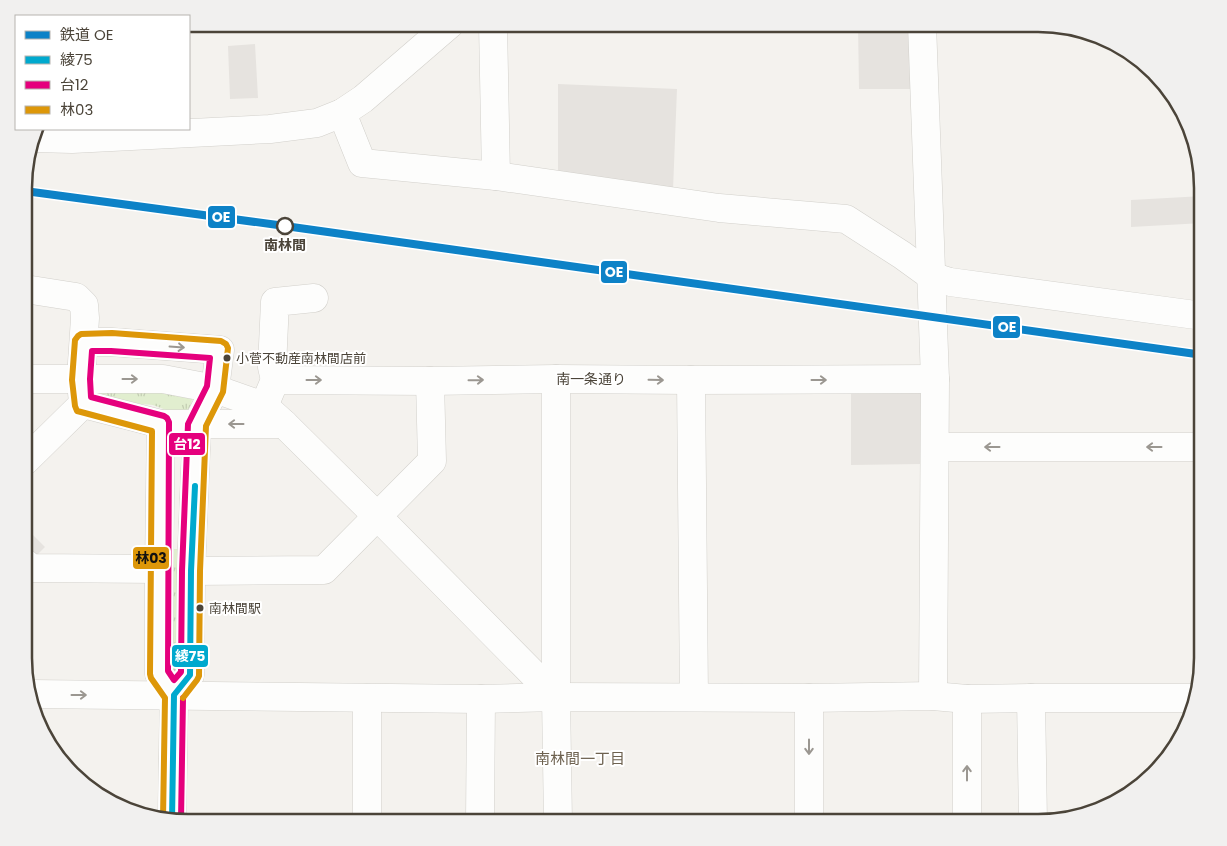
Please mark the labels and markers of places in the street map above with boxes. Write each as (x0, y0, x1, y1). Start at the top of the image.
marker: 南林間 (276, 217, 294, 235)
place label: 南林間 (264, 235, 306, 255)
place label: 小菅不動産南林間店前 (236, 349, 366, 368)
marker: 小菅不動産南林間店前 (222, 353, 232, 363)
place label: 南林間駅 (209, 599, 261, 618)
marker: 南林間駅 (195, 603, 205, 613)

